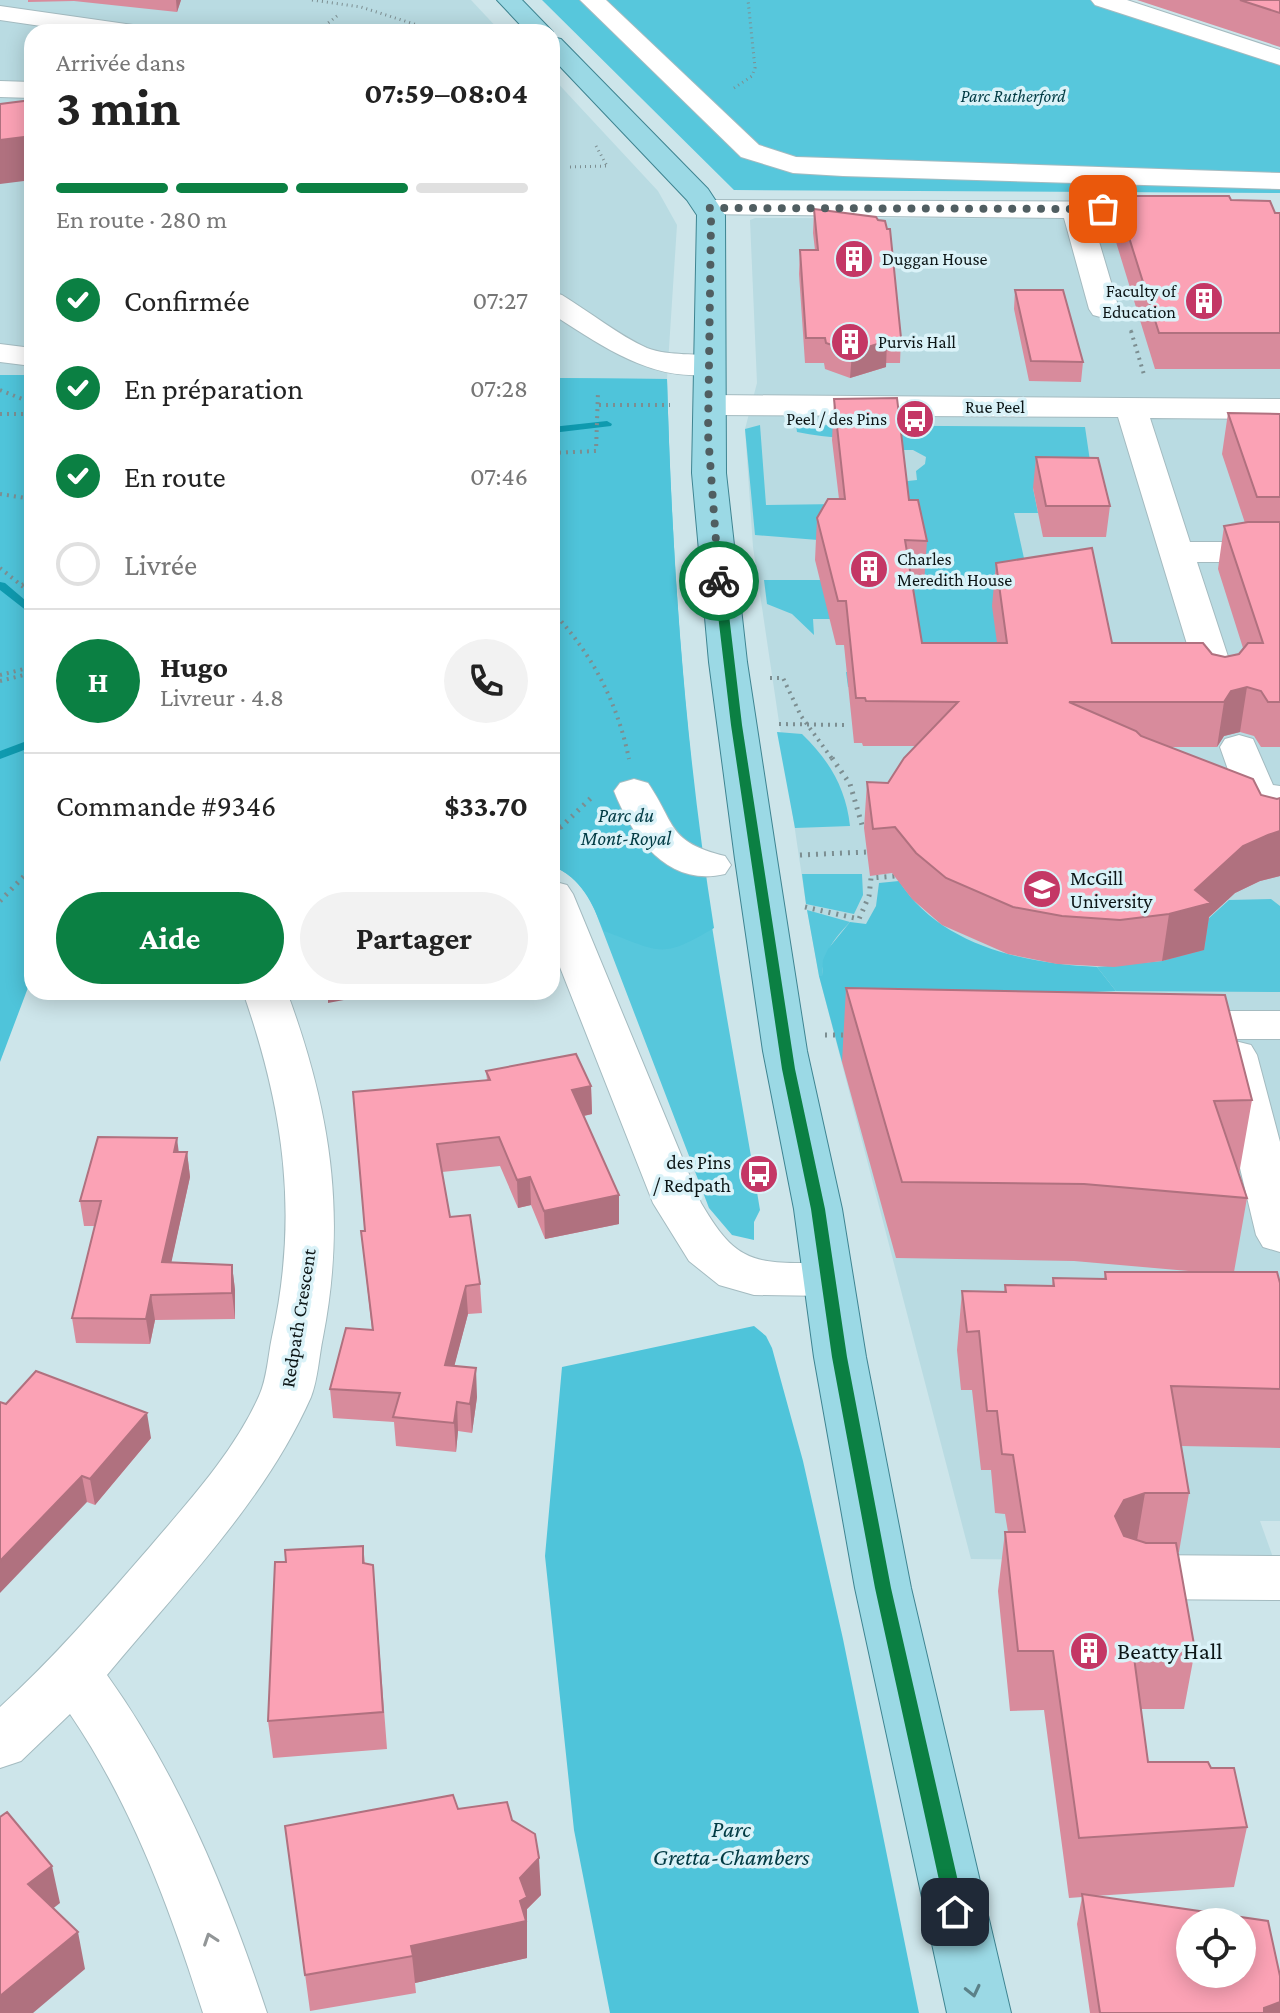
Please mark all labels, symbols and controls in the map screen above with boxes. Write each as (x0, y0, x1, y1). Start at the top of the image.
text: Arrivée dans (56, 48, 185, 77)
text: 07:59–08:04 (364, 76, 528, 109)
text: 3 min (56, 78, 180, 136)
park label: Parc Rutherford (960, 86, 1066, 106)
pin (1069, 175, 1137, 243)
icon: bag (1081, 187, 1125, 231)
text: En route · 280 m (56, 205, 227, 234)
building icon: Duggan House (833, 238, 875, 280)
place label: Duggan House (882, 249, 988, 269)
icon: check (56, 278, 100, 322)
building icon: Faculty of Education (1183, 280, 1225, 322)
place label: Faculty of Education (1102, 281, 1178, 322)
text: Confirmée (124, 284, 250, 317)
text: 07:27 (472, 286, 528, 315)
building icon: Purvis Hall (829, 321, 871, 363)
place label: Purvis Hall (878, 332, 956, 352)
icon: check (56, 366, 100, 410)
text: En préparation (124, 372, 303, 405)
text: 07:28 (470, 374, 528, 403)
street label: Rue Peel (965, 397, 1025, 417)
bus stop icon: Peel / des Pins (894, 398, 936, 440)
place label: Peel / des Pins (786, 409, 887, 429)
icon: check (56, 454, 100, 498)
text: En route (124, 460, 226, 493)
text: 07:46 (470, 462, 528, 491)
courier (679, 541, 759, 621)
text: Livrée (124, 548, 197, 581)
building icon: Charles Meredith House (848, 548, 890, 590)
place label: Charles Meredith House (897, 549, 1012, 590)
icon: bike (697, 559, 741, 603)
button: phone (444, 639, 528, 723)
text: Hugo (160, 650, 228, 683)
text: H (88, 665, 108, 698)
text: Livreur · 4.8 (160, 683, 284, 712)
text: Commande #9346 (56, 789, 276, 822)
text: $33.70 (444, 789, 528, 822)
park label: Parc du Mont-Royal (580, 804, 672, 850)
place label: McGill University (1070, 867, 1153, 913)
school or university icon: McGill University (1021, 868, 1063, 910)
button: Aide (56, 892, 284, 984)
button: Partager (300, 892, 528, 984)
place label: des Pins / Redpath (653, 1151, 731, 1197)
bus stop icon: des Pins / Redpath (738, 1153, 780, 1195)
street label: Redpath Crescent (276, 1247, 321, 1389)
building icon: Beatty Hall (1068, 1630, 1110, 1672)
place label: Beatty Hall (1117, 1637, 1223, 1664)
park label: Parc Gretta-Chambers (653, 1815, 810, 1870)
pin (921, 1878, 989, 1946)
icon: home (933, 1890, 977, 1934)
map controls (1176, 1908, 1256, 1988)
button: locate (1176, 1908, 1256, 1988)
one-way arrow (204, 1933, 220, 1947)
one-way arrow (964, 1983, 981, 1997)

